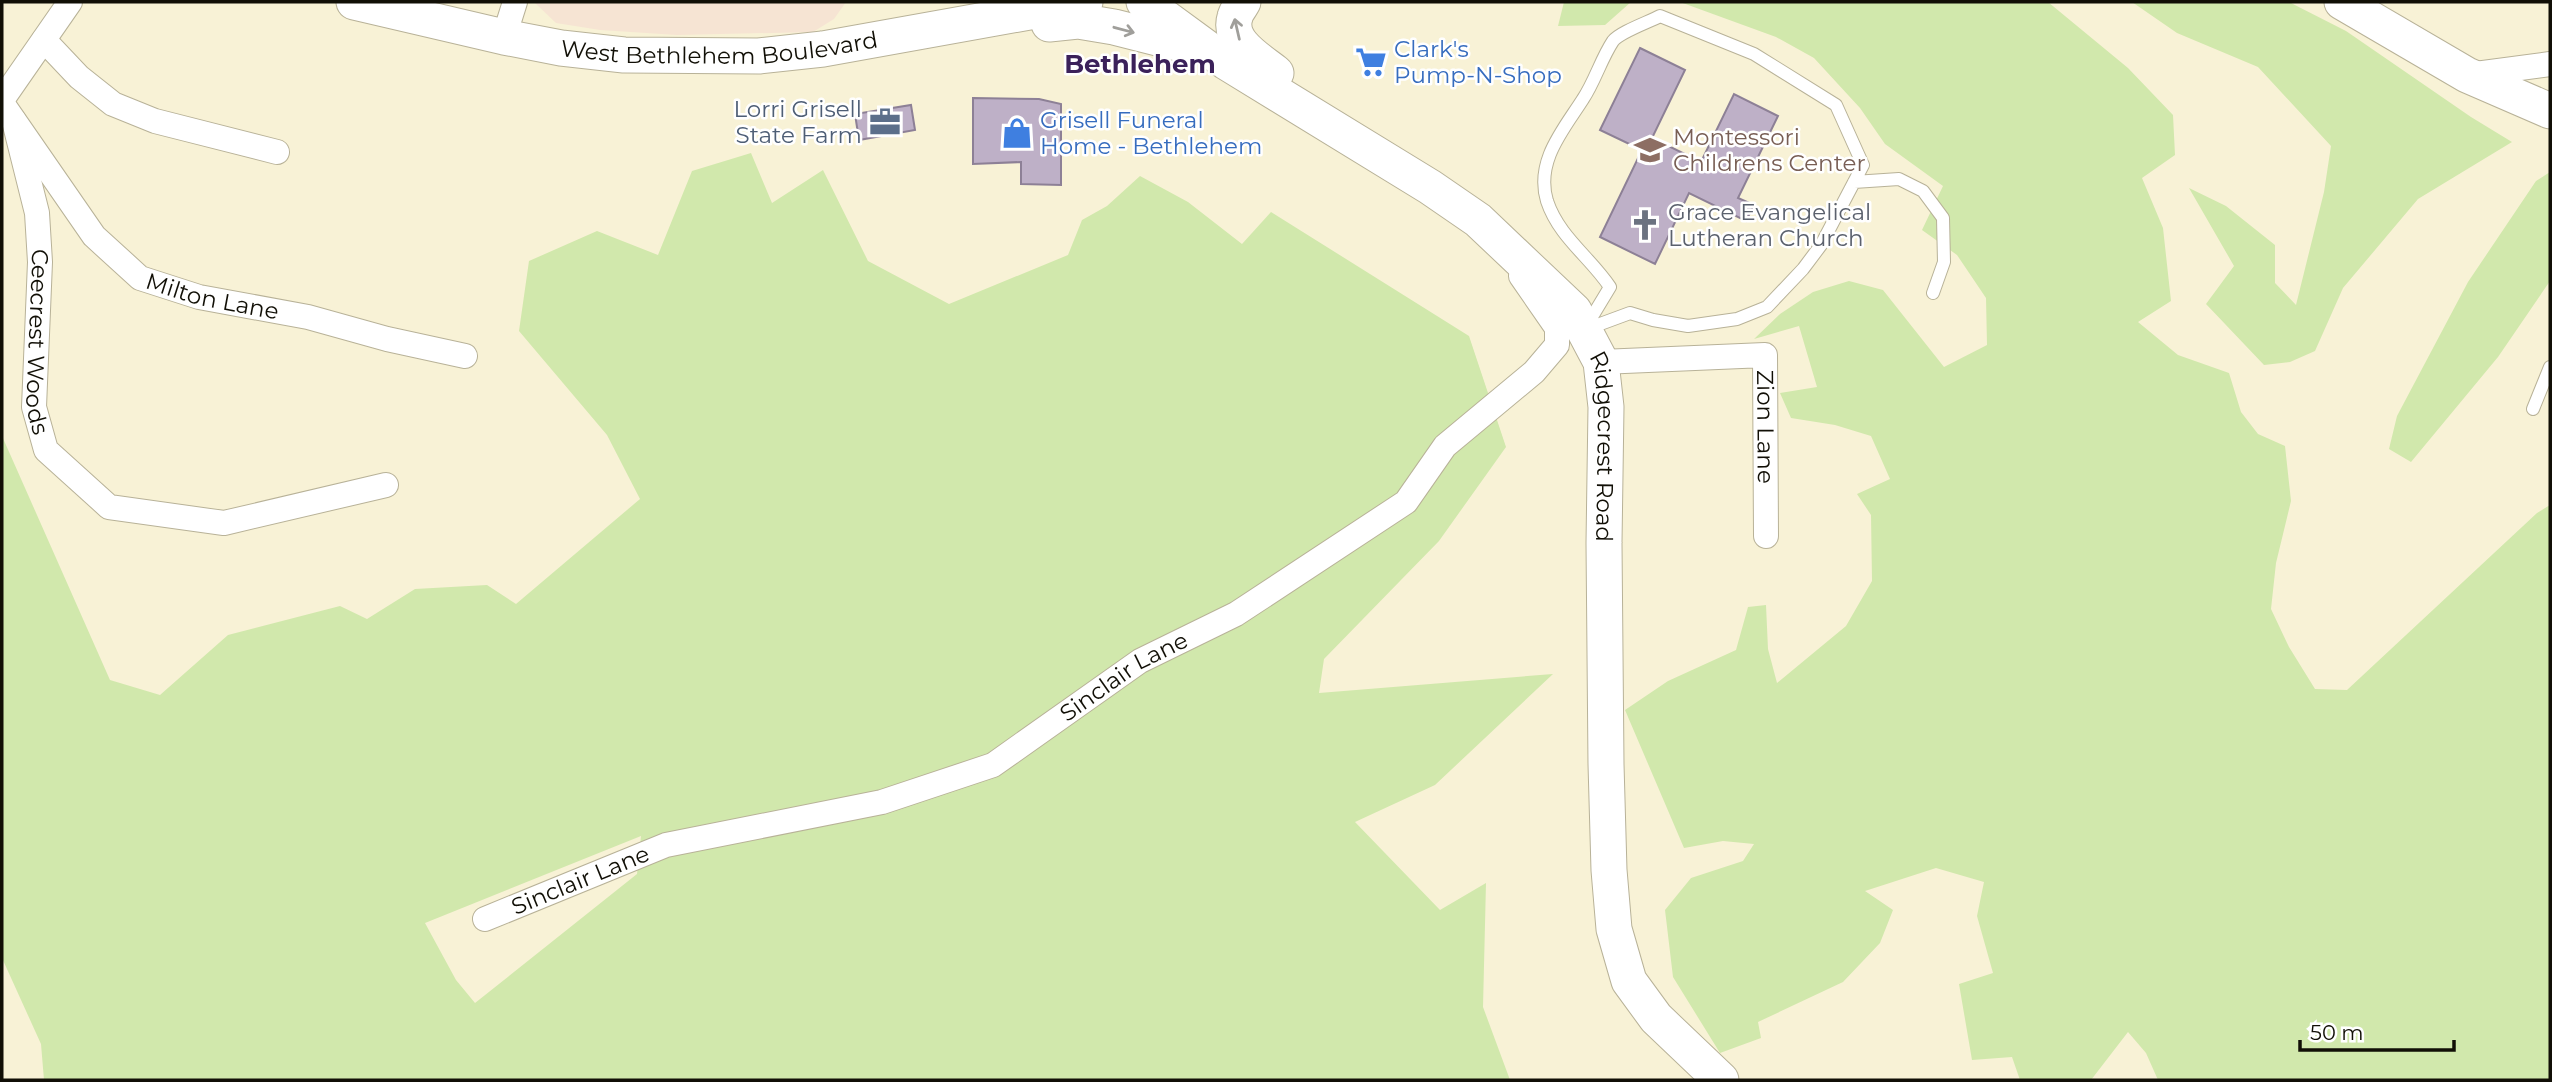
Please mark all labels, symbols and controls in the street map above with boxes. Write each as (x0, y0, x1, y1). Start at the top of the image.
one-way arrow (1229, 19, 1242, 41)
one-way arrow (1112, 24, 1135, 37)
street label: West Bethlehem Boulevard (559, 25, 880, 70)
place label: Clark's Pump-N-Shop (1394, 35, 1562, 89)
supermarket icon: Clark's Pump-N-Shop (1354, 45, 1388, 79)
district label: Bethlehem (1064, 48, 1216, 80)
place label: Lorri Grisell State Farm (733, 95, 862, 149)
office icon: Lorri Grisell State Farm (868, 105, 902, 139)
place label: Grisell Funeral Home - Bethlehem (1040, 106, 1262, 160)
shop icon: Grisell Funeral Home - Bethlehem (1000, 116, 1034, 150)
place label: Montessori Childrens Center (1673, 123, 1866, 177)
school or university icon: Montessori Childrens Center (1633, 133, 1667, 167)
place label: Grace Evangelical Lutheran Church (1668, 198, 1871, 252)
church icon: Grace Evangelical Lutheran Church (1628, 208, 1662, 242)
street label: Ceecrest Woods (20, 248, 55, 438)
street label: Milton Lane (143, 267, 281, 325)
street label: Ridgecrest Road (1584, 346, 1620, 542)
street label: Zion Lane (1751, 370, 1780, 484)
street label: Sinclair Lane (1054, 626, 1192, 727)
street label: Sinclair Lane (507, 839, 653, 921)
scale bar (2300, 1009, 2454, 1052)
text: 50 m (2310, 1020, 2364, 1045)

